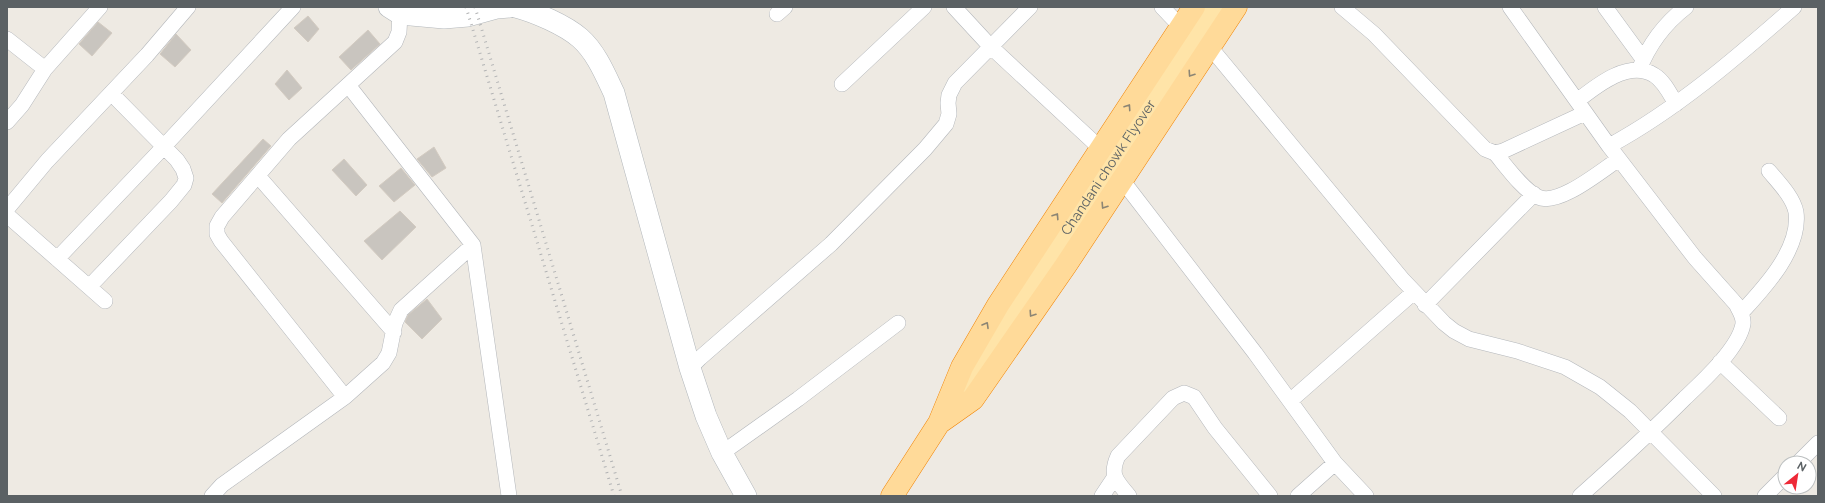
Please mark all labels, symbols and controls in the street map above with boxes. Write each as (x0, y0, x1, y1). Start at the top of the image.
one-way arrow (1189, 70, 1196, 77)
street label: Chandani chowk Flyover (1057, 97, 1158, 238)
one-way arrow (1123, 104, 1131, 111)
one-way arrow (1101, 202, 1109, 209)
one-way arrow (1051, 213, 1058, 220)
one-way arrow (1029, 310, 1037, 317)
one-way arrow (981, 322, 988, 329)
north arrow (1777, 455, 1817, 495)
text: N (1795, 459, 1809, 475)

